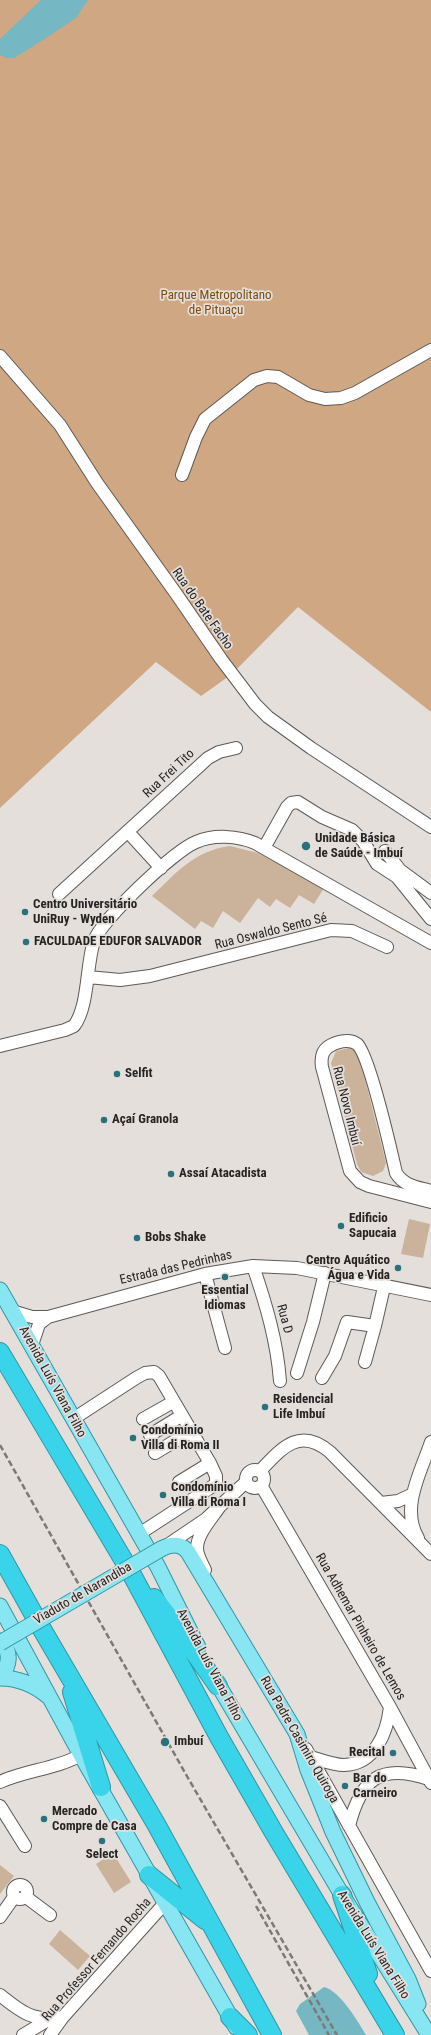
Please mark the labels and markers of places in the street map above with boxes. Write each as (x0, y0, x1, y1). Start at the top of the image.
place label: Unidade Básica de Saúde - Imbuí (315, 831, 403, 862)
marker: Unidade Básica de Saúde - Imbuí (300, 840, 312, 852)
place label: Centro Universitário UniRuy - Wyden (33, 897, 137, 928)
marker: Centro Universitário UniRuy - Wyden (20, 907, 30, 917)
place label: FACULDADE EDUFOR SALVADOR (34, 934, 202, 950)
marker: FACULDADE EDUFOR SALVADOR (21, 937, 31, 947)
place label: Selfit (125, 1066, 153, 1082)
marker: Selfit (112, 1069, 122, 1079)
place label: Açaí Granola (112, 1112, 178, 1128)
marker: Açaí Granola (99, 1115, 109, 1125)
place label: Assaí Atacadista (179, 1166, 267, 1182)
marker: Assaí Atacadista (166, 1169, 176, 1179)
place label: Edificio Sapucaia (349, 1211, 396, 1242)
marker: Edificio Sapucaia (336, 1221, 346, 1231)
place label: Bobs Shake (145, 1230, 206, 1246)
marker: Bobs Shake (132, 1233, 142, 1243)
place label: Centro Aquático Água e Vida (306, 1253, 390, 1284)
marker: Centro Aquático Água e Vida (393, 1263, 403, 1273)
marker: Essential Idiomas (220, 1272, 230, 1282)
place label: Essential Idiomas (201, 1283, 249, 1314)
place label: Residencial Life Imbuí (273, 1392, 333, 1423)
marker: Residencial Life Imbuí (260, 1402, 270, 1412)
place label: Condomínio Villa di Roma II (141, 1423, 220, 1454)
marker: Condomínio Villa di Roma II (128, 1433, 138, 1443)
place label: Condomínio Villa di Roma I (171, 1480, 246, 1511)
marker: Condomínio Villa di Roma I (158, 1490, 168, 1500)
place label: Imbuí (174, 1734, 203, 1750)
marker: Imbuí (159, 1736, 171, 1748)
place label: Recital (349, 1745, 385, 1761)
marker: Recital (388, 1748, 398, 1758)
place label: Bar do Carneiro (353, 1771, 397, 1802)
marker: Bar do Carneiro (340, 1781, 350, 1791)
place label: Mercado Compre de Casa (52, 1804, 137, 1835)
marker: Mercado Compre de Casa (39, 1814, 49, 1824)
marker: Select (97, 1836, 107, 1846)
place label: Select (86, 1847, 118, 1863)

